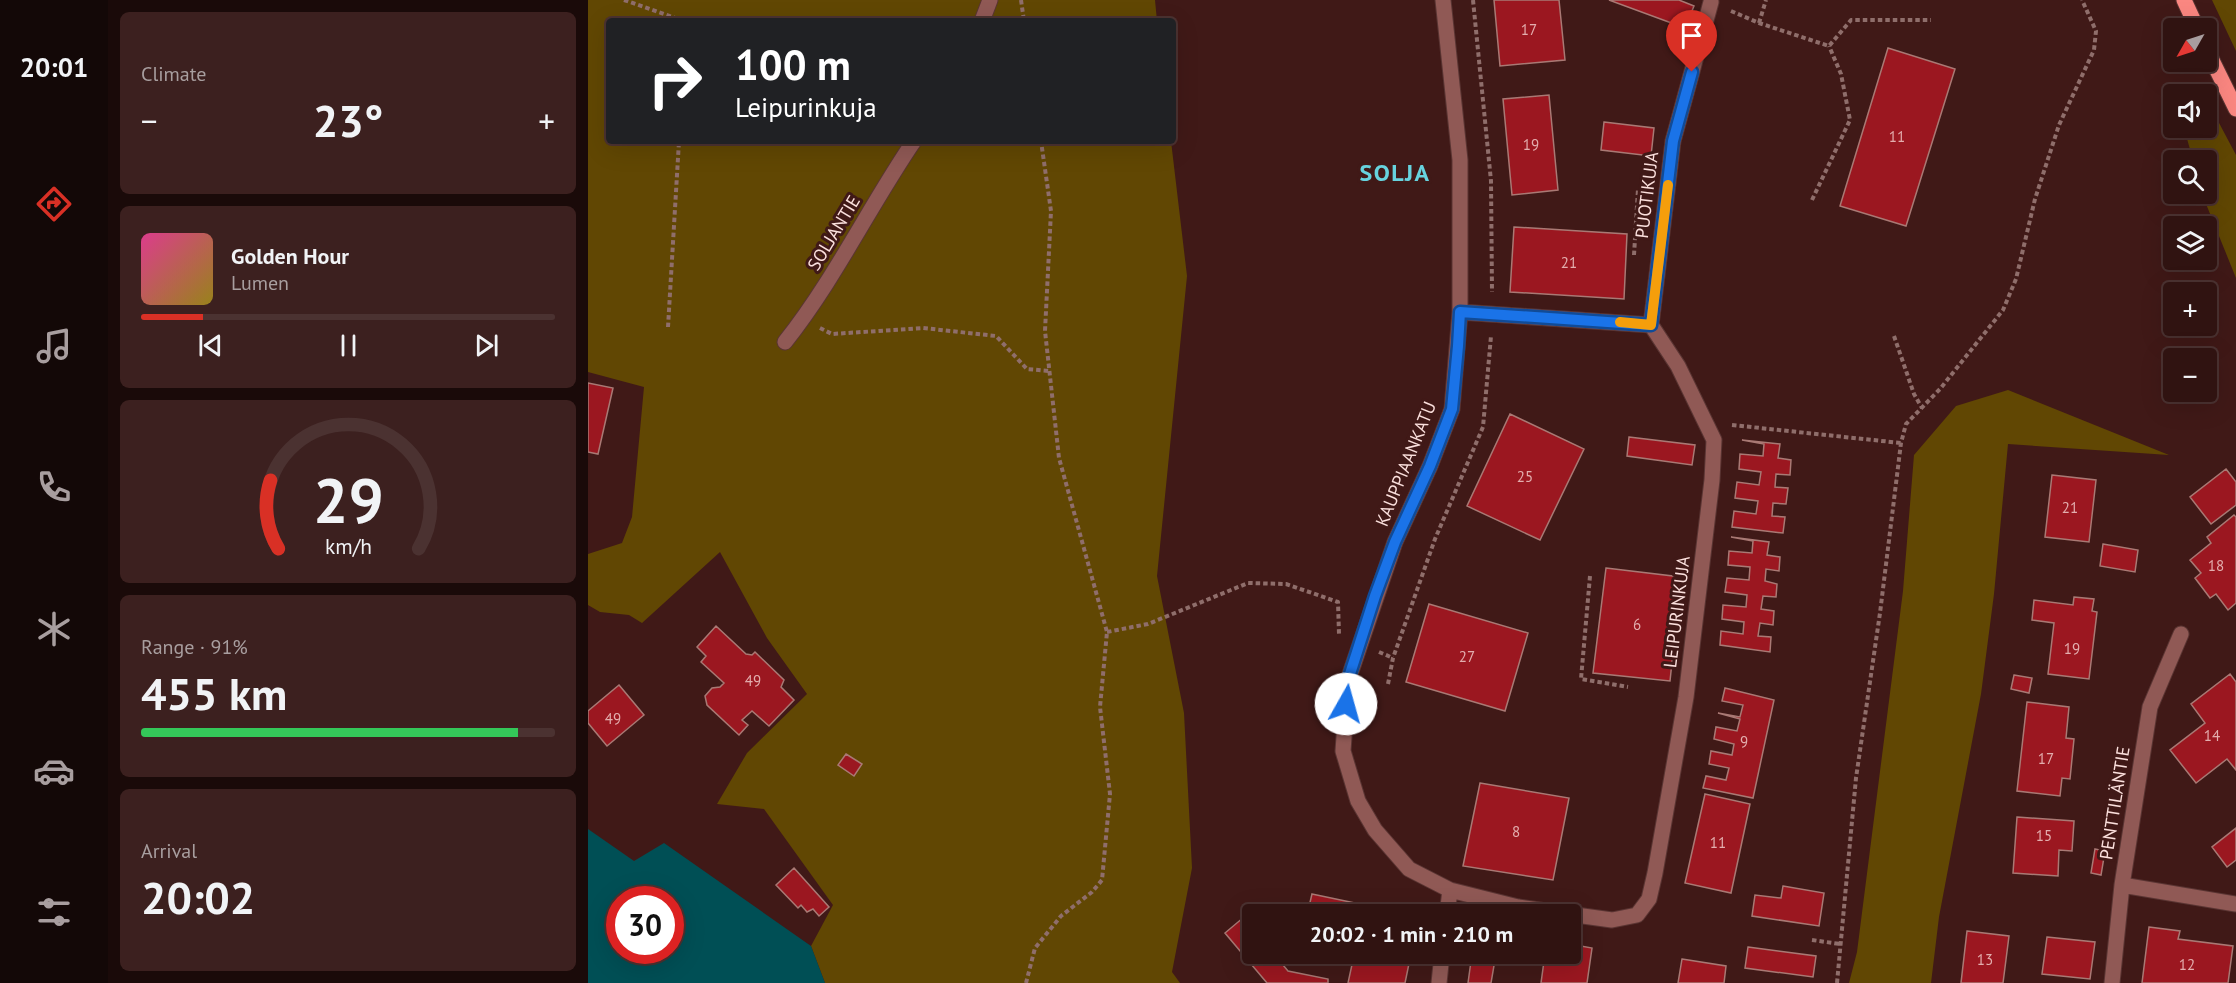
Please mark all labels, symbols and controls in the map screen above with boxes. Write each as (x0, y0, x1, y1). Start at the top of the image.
pin (1666, 10, 1717, 72)
north arrow (2163, 18, 2217, 72)
map controls (2163, 18, 2217, 402)
icon: arrive (1675, 19, 1708, 52)
house number: 17 (1521, 20, 1537, 39)
text: 100 m (735, 37, 851, 92)
icon: right (636, 42, 714, 120)
text: 20:01 (20, 50, 88, 84)
text: Climate (141, 61, 207, 87)
button: sound (2163, 84, 2217, 138)
text: Leipurinkuja (735, 90, 877, 124)
text: 23° (313, 91, 383, 149)
text: − (141, 99, 158, 142)
text: + (538, 99, 555, 142)
house number: 11 (1889, 127, 1905, 146)
house number: 19 (1523, 135, 1539, 154)
street label: PUOTIKUJA (1630, 150, 1663, 240)
button: search (2163, 150, 2217, 204)
district label: SOLJA (1359, 157, 1431, 188)
icon: directions (33, 183, 75, 225)
street label: SOLJANTIE (802, 191, 865, 275)
button: layers (2163, 216, 2217, 270)
text: Golden Hour (231, 242, 349, 270)
house number: 21 (1561, 253, 1577, 272)
text: Lumen (231, 270, 289, 296)
button: + (2163, 282, 2217, 336)
icon: music (33, 325, 75, 367)
icon: previous (194, 329, 227, 362)
icon: pause (332, 329, 365, 362)
icon: next (470, 329, 503, 362)
button: − (2163, 348, 2217, 402)
street label: KAUPPIAANKATU (1370, 398, 1441, 530)
text: 29 (313, 459, 383, 540)
icon: phone (33, 466, 75, 508)
house number: 25 (1517, 467, 1533, 486)
house number: 21 (2062, 498, 2078, 517)
text: km/h (324, 532, 371, 560)
street label: LEIPURINKUJA (1658, 554, 1695, 669)
house number: 18 (2208, 556, 2224, 575)
icon: climate (33, 608, 75, 650)
house number: 6 (1633, 615, 1641, 634)
text: Range · 91% (141, 634, 248, 660)
house number: 19 (2064, 639, 2080, 658)
house number: 27 (1459, 647, 1475, 666)
text: 455 km (141, 664, 287, 722)
house number: 49 (745, 671, 761, 690)
position arrow (1314, 672, 1378, 736)
house number: 49 (605, 709, 621, 728)
house number: 14 (2204, 726, 2220, 745)
house number: 9 (1740, 732, 1748, 751)
street label: PENTTILÄNTIE (2094, 745, 2135, 861)
house number: 17 (2038, 749, 2054, 768)
icon: car (33, 750, 75, 792)
house number: 8 (1512, 822, 1520, 841)
house number: 15 (2036, 826, 2052, 845)
house number: 11 (1710, 833, 1726, 852)
text: Arrival (141, 838, 197, 864)
text: 20:02 (141, 868, 255, 926)
speed limit sign: 30 (606, 886, 684, 964)
icon: filters (33, 891, 75, 933)
text: 20:02 · 1 min · 210 m (1310, 920, 1513, 948)
house number: 13 (1977, 950, 1993, 969)
house number: 12 (2179, 955, 2195, 974)

